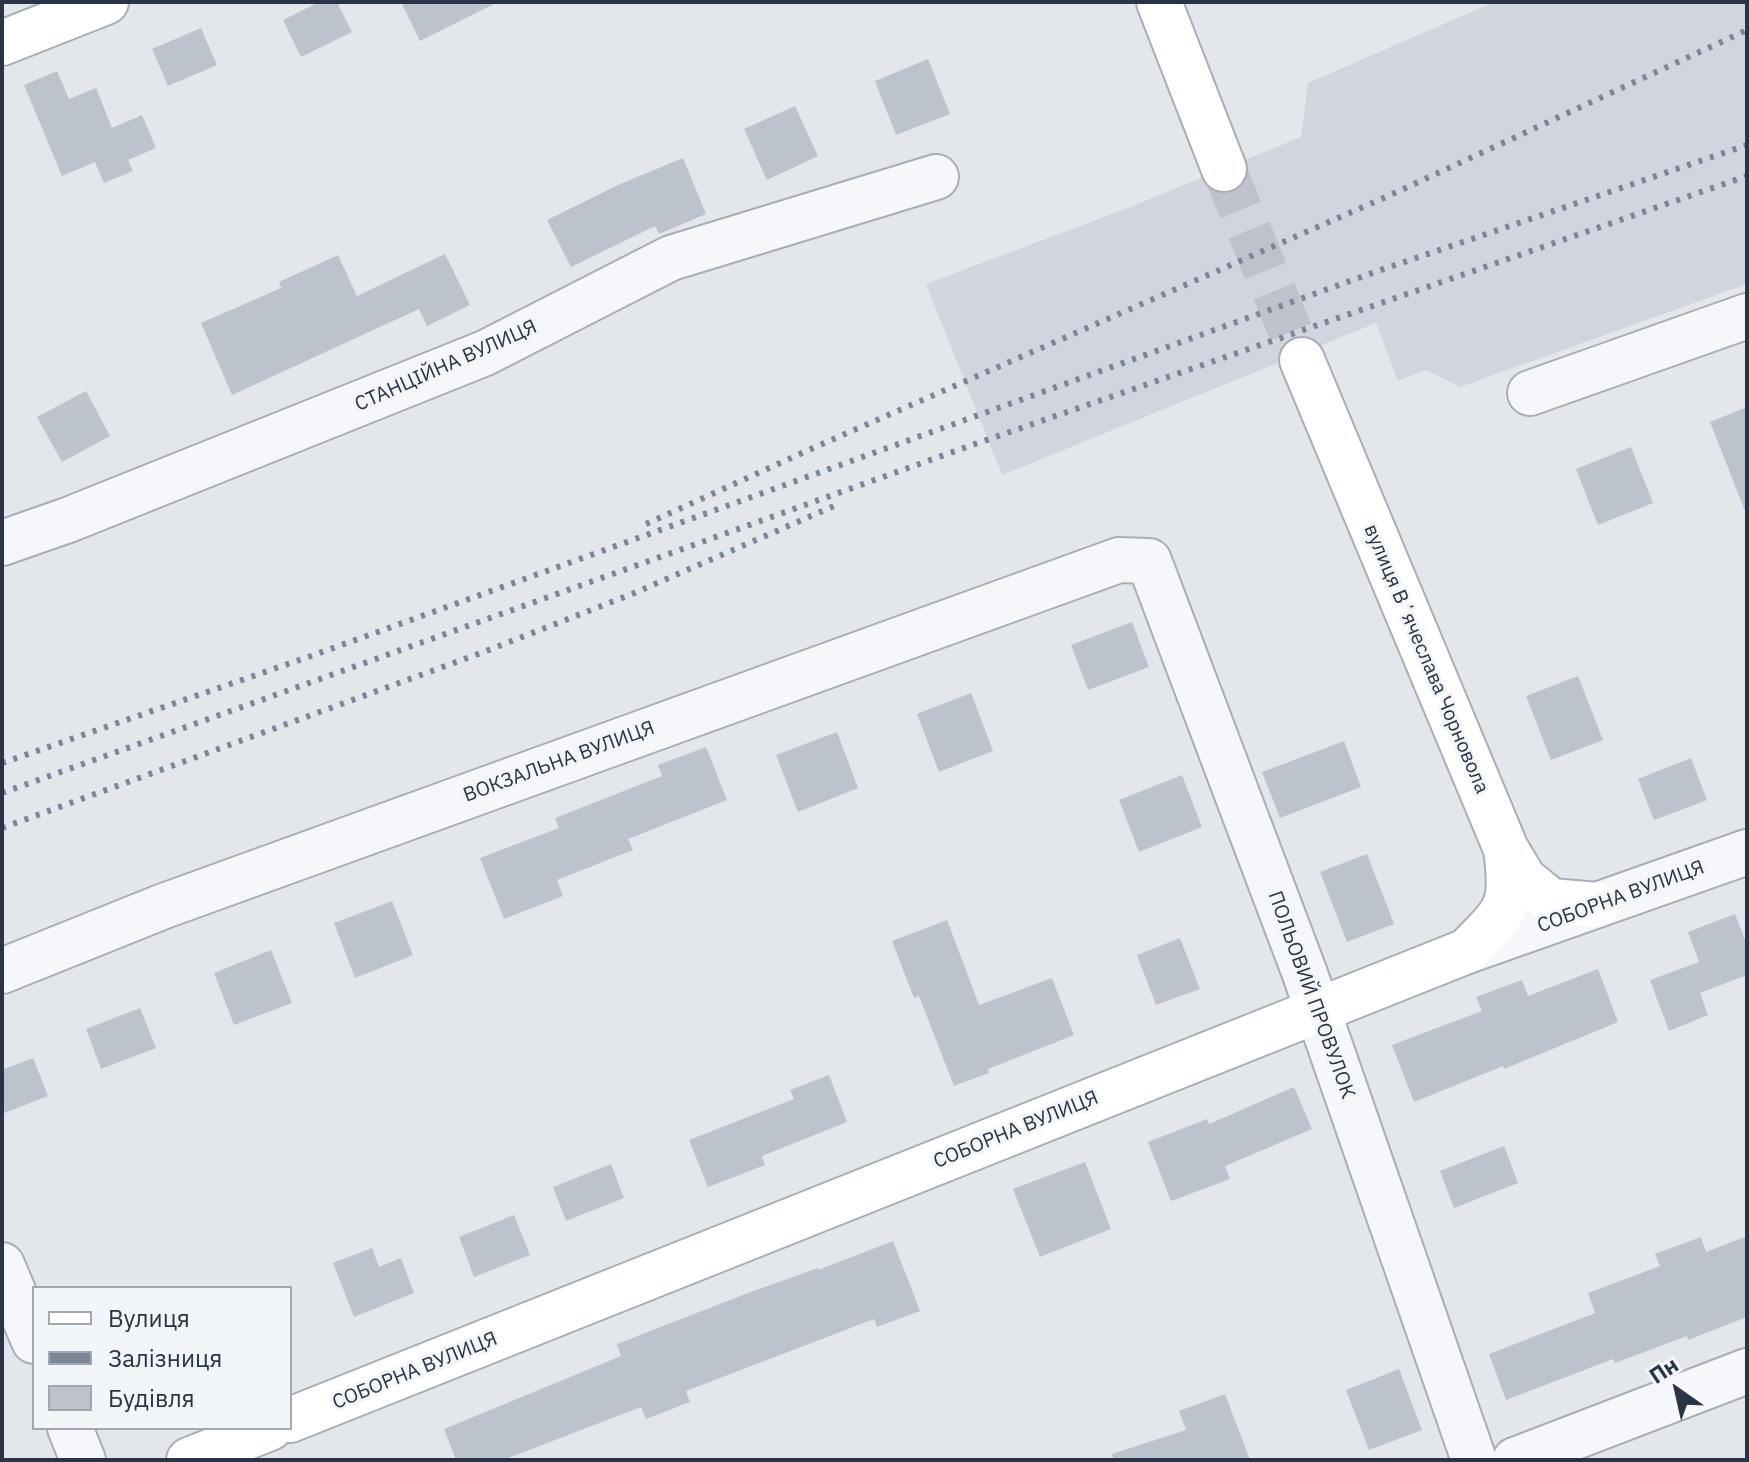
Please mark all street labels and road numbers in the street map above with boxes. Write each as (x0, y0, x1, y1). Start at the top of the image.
street label: СТАНЦІЙНА ВУЛИЦЯ (351, 315, 541, 417)
street label: вулиця Вʼячеслава Чорновола (1358, 521, 1494, 797)
street label: ВОКЗАЛЬНА ВУЛИЦЯ (460, 716, 658, 808)
street label: СОБОРНА ВУЛИЦЯ (1534, 856, 1708, 938)
street label: ПОЛЬОВИЙ ПРОВУЛОК (1262, 888, 1360, 1102)
street label: СОБОРНА ВУЛИЦЯ (930, 1086, 1102, 1174)
street label: СОБОРНА ВУЛИЦЯ (329, 1327, 501, 1415)

